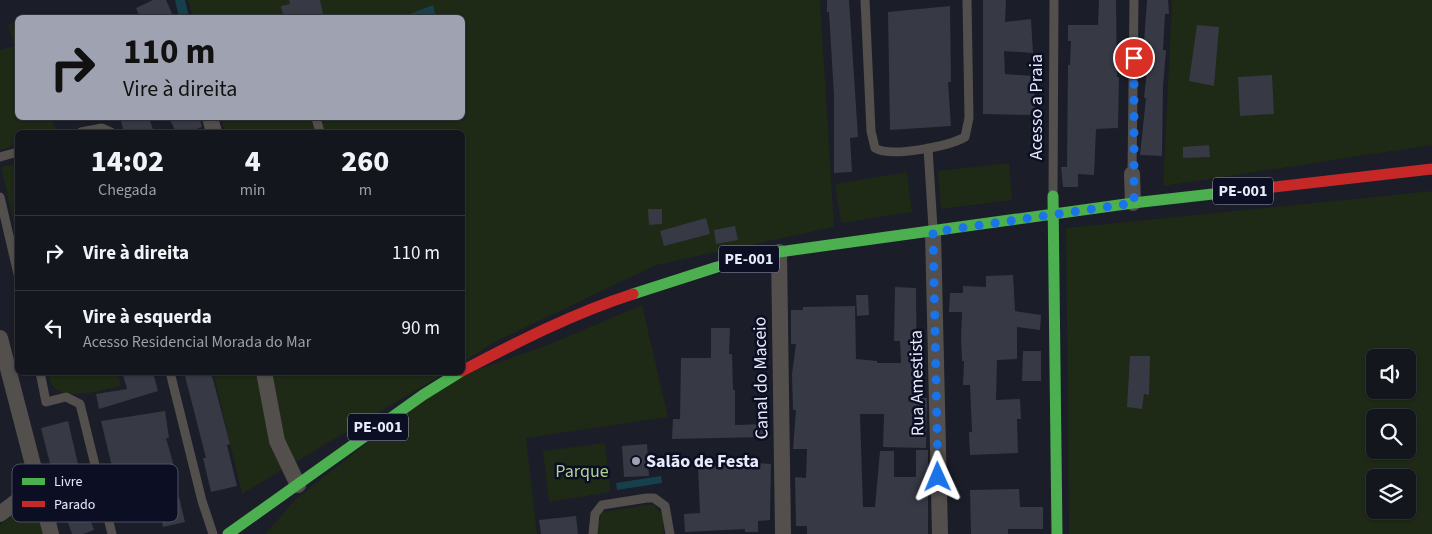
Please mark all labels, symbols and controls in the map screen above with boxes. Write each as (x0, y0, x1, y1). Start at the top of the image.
text: 110 m (123, 27, 215, 77)
icon: right (40, 35, 105, 100)
pin (1113, 37, 1155, 79)
icon: arrive (1120, 44, 1148, 72)
street label: Acesso a Praia (1024, 54, 1049, 160)
text: Vire à direita (123, 73, 237, 105)
text: 14:02 (91, 140, 164, 183)
text: 4 (245, 140, 261, 183)
text: 260 (341, 140, 389, 183)
road number: PE-001 (1213, 178, 1273, 205)
text: Chegada (98, 179, 157, 201)
text: min (240, 179, 266, 201)
text: m (359, 179, 372, 201)
icon: right (40, 239, 68, 267)
text: Vire à direita (83, 240, 189, 267)
text: 110 m (392, 240, 440, 267)
road number: PE-001 (719, 245, 779, 272)
text: Vire à esquerda (83, 304, 212, 331)
icon: left (40, 314, 68, 342)
text: 90 m (402, 315, 440, 342)
street label: Canal do Maceio (747, 316, 775, 440)
street label: Rua Amestista (904, 330, 930, 436)
text: Acesso Residencial Morada do Mar (83, 331, 311, 353)
map controls (1366, 349, 1416, 519)
button: sound (1366, 349, 1416, 399)
button: search (1366, 409, 1416, 459)
road number: PE-001 (348, 414, 408, 441)
place label: Salão de Festa (646, 449, 759, 474)
position arrow (911, 450, 963, 502)
marker: Salão de Festa (630, 455, 642, 467)
park label: Parque (555, 459, 609, 484)
legend (12, 464, 178, 522)
button: layers (1366, 469, 1416, 519)
text: Livre (54, 472, 83, 492)
text: Parado (54, 495, 95, 515)

